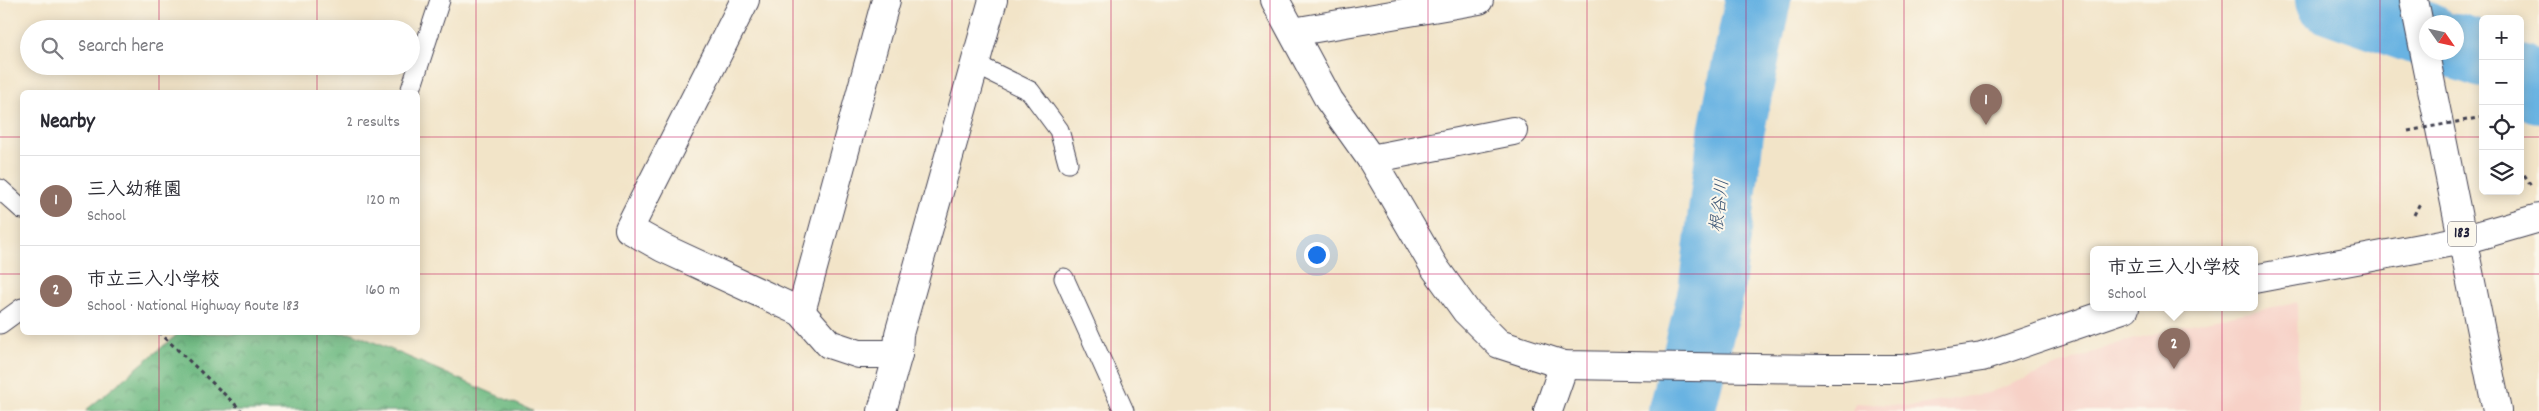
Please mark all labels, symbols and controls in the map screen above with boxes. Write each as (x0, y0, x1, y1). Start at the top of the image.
north arrow (2419, 15, 2464, 60)
map controls (2479, 15, 2524, 195)
button: + (2479, 15, 2524, 60)
search box (20, 20, 420, 75)
icon: search (38, 34, 66, 62)
text: Search here (78, 34, 164, 61)
button: − (2479, 60, 2524, 105)
pin: 1 (1970, 84, 2002, 125)
button: locate (2479, 105, 2524, 150)
text: Nearby (40, 108, 95, 138)
text: 2 results (346, 111, 400, 134)
button: layers (2479, 150, 2524, 195)
text: 三入幼稚園 (87, 178, 182, 205)
water label: 根谷川 (1705, 178, 1737, 234)
text: 1 (54, 189, 58, 212)
text: 120 m (366, 189, 400, 212)
text: School (87, 205, 126, 228)
road number: 183 (2448, 222, 2476, 246)
your location (1304, 242, 1330, 268)
popup (2090, 246, 2258, 311)
text: 市立三入小学校 (2107, 256, 2241, 283)
text: 市立三入小学校 (87, 268, 220, 295)
text: 2 (53, 279, 60, 302)
text: 160 m (365, 279, 400, 302)
text: School (2107, 283, 2146, 306)
text: School · National Highway Route 183 (87, 295, 299, 318)
pin: 2 (2158, 328, 2190, 369)

